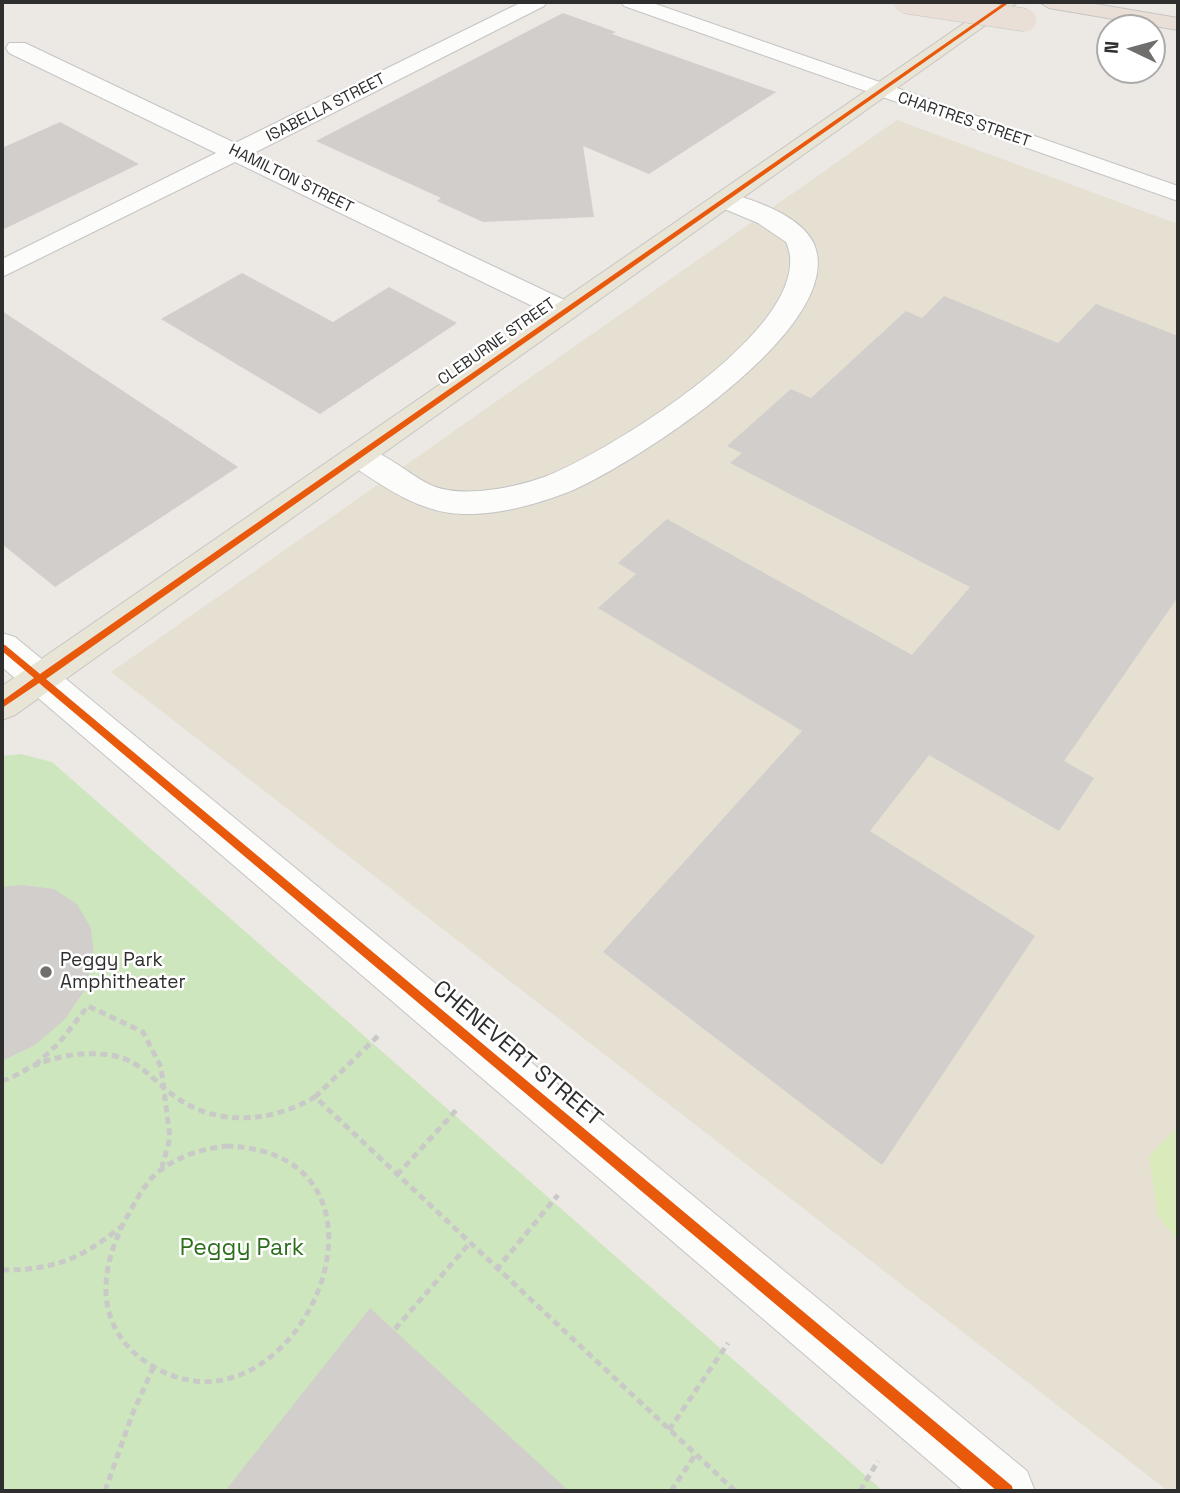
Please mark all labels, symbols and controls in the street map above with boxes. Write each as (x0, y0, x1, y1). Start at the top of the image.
north arrow (1096, 14, 1166, 84)
text: N (1099, 40, 1125, 55)
street label: ISABELLA STREET (263, 70, 389, 146)
street label: CHARTRES STREET (895, 88, 1033, 152)
street label: HAMILTON STREET (226, 141, 356, 217)
street label: CLEBURNE STREET (434, 294, 560, 390)
place label: Peggy Park Amphitheater (60, 950, 186, 994)
marker: Peggy Park Amphitheater (38, 964, 54, 980)
street label: CHENEVERT STREET (427, 975, 607, 1133)
park label: Peggy Park (180, 1235, 304, 1263)

